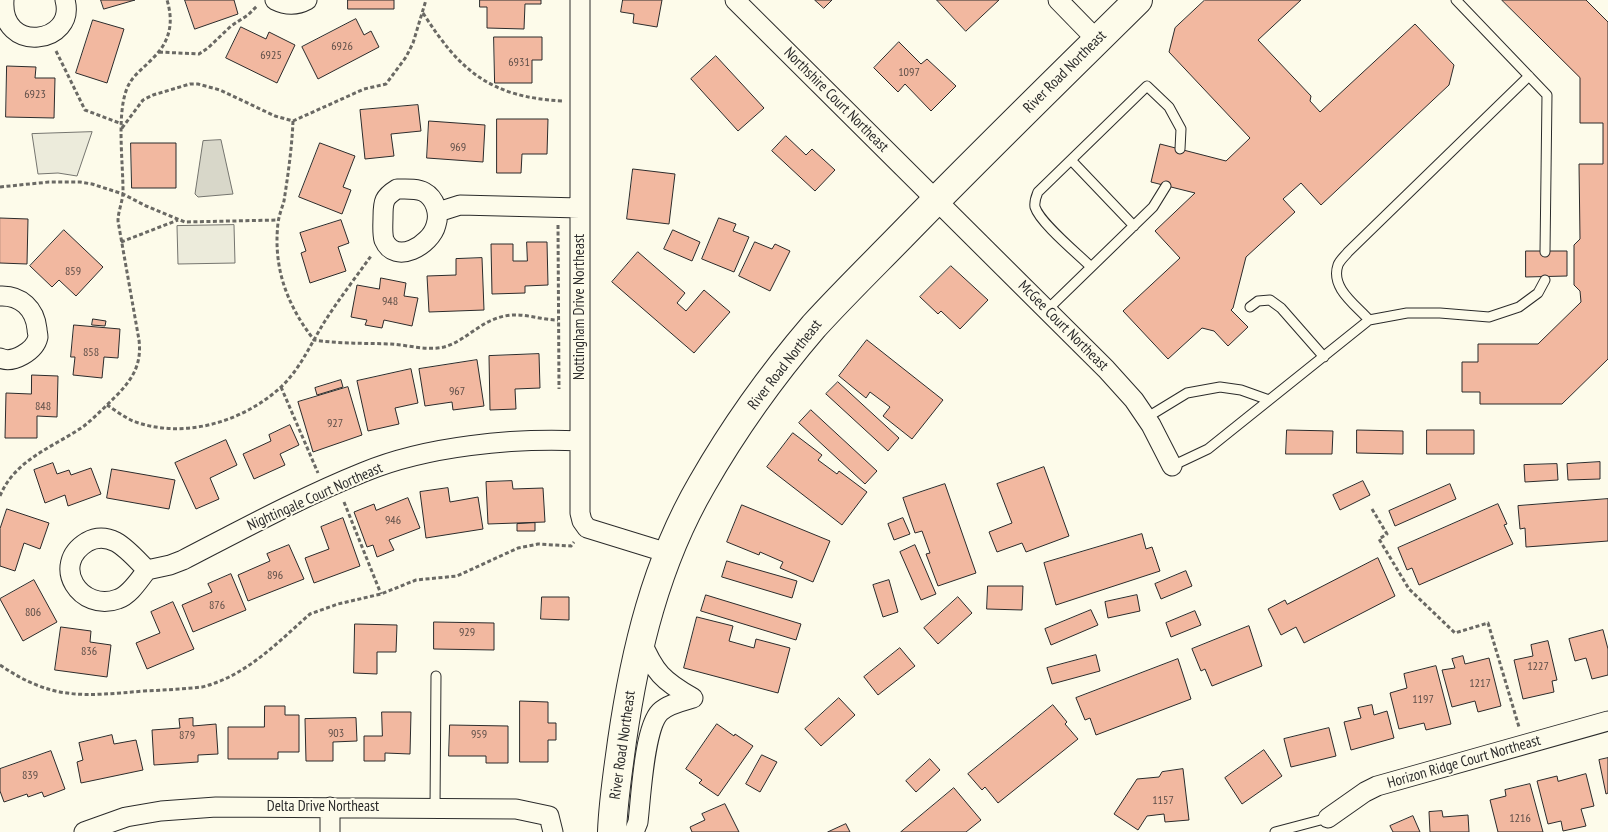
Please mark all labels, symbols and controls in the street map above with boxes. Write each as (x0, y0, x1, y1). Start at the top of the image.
street label: River Road Northeast (1020, 27, 1110, 117)
house number: 6926 (331, 40, 353, 54)
street label: Northshire Court Northeast (780, 44, 892, 156)
house number: 6925 (260, 49, 282, 63)
house number: 6931 (508, 56, 530, 70)
house number: 1097 (898, 66, 920, 80)
house number: 6923 (24, 88, 46, 102)
house number: 969 (450, 141, 466, 155)
street label: Nottingham Drive Northeast (571, 234, 589, 380)
house number: 859 (65, 265, 81, 279)
street label: McGee Court Northeast (1014, 277, 1112, 375)
house number: 948 (382, 295, 398, 309)
street label: River Road Northeast (744, 316, 826, 414)
house number: 858 (83, 346, 99, 360)
house number: 967 (449, 385, 465, 399)
house number: 848 (35, 400, 51, 414)
house number: 927 (327, 417, 343, 431)
street label: Nightingale Court Northeast (245, 459, 385, 535)
house number: 946 (385, 514, 401, 528)
house number: 896 (267, 569, 283, 583)
house number: 876 (209, 599, 225, 613)
house number: 806 (25, 606, 41, 620)
house number: 929 (459, 626, 475, 640)
house number: 836 (81, 645, 97, 659)
house number: 1227 (1527, 660, 1549, 674)
house number: 1217 (1469, 677, 1491, 691)
street label: River Road Northeast (606, 689, 640, 801)
house number: 1197 (1412, 693, 1434, 707)
house number: 903 (328, 727, 344, 741)
house number: 959 (471, 728, 487, 742)
house number: 879 (179, 729, 195, 743)
street label: Horizon Ridge Court Northeast (1385, 732, 1543, 792)
house number: 839 (22, 769, 38, 783)
house number: 1157 (1152, 794, 1174, 808)
street label: Delta Drive Northeast (267, 798, 379, 816)
house number: 1216 (1509, 812, 1531, 826)

